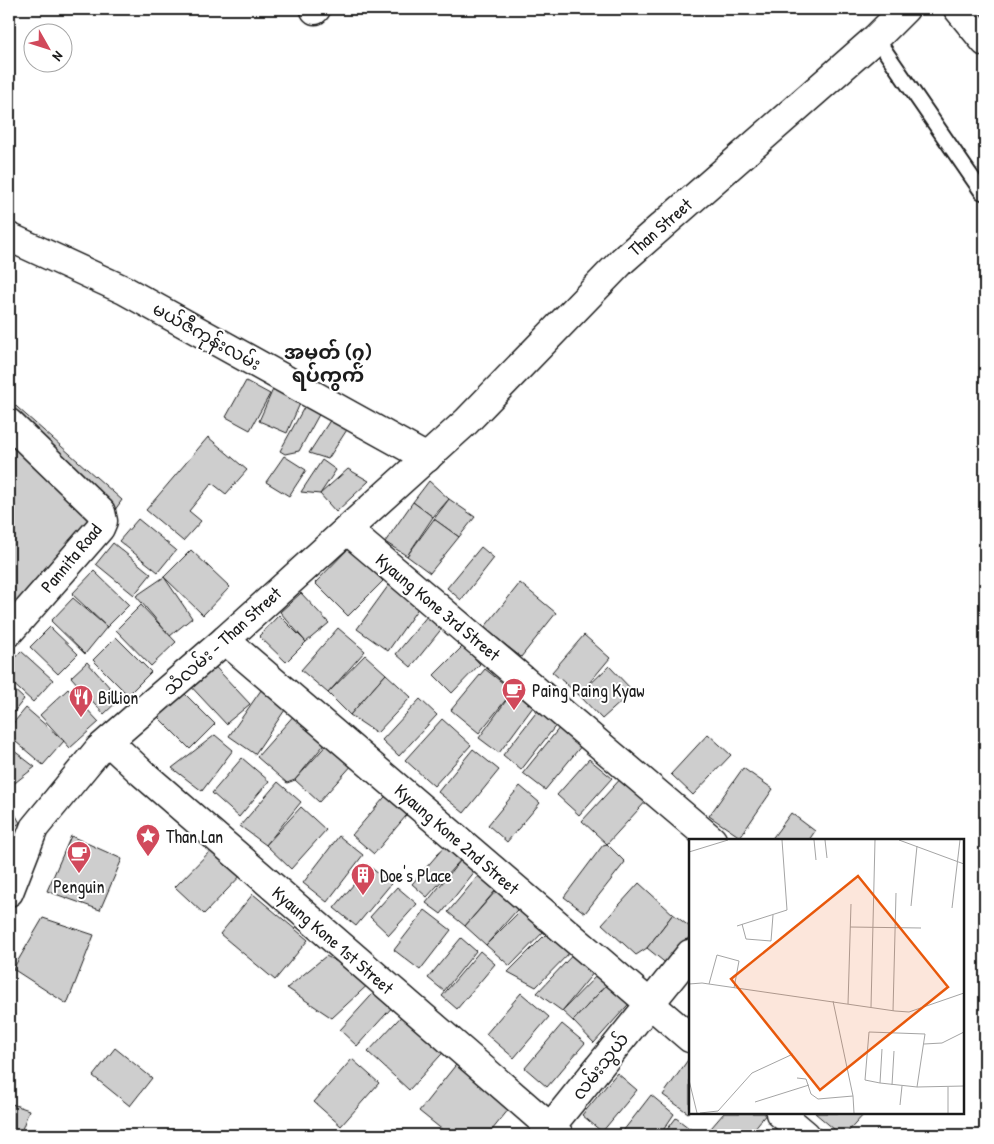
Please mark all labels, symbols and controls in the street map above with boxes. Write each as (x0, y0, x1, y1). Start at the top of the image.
north arrow (22, 22, 72, 72)
text: N (48, 48, 68, 66)
street label: Than Street (623, 192, 698, 262)
street label: မယ်ဇီကုန်းလမ်း (147, 295, 266, 379)
district label: အမှတ် (၇) ရပ်ကွက် (284, 338, 372, 391)
street label: Pannita Road (35, 518, 107, 598)
street label: Kyaung Kone 3rd Street (370, 547, 506, 667)
street label: သံလမ်း - Than Street (157, 580, 287, 701)
cafe icon: Paing Paing Kyaw (501, 677, 527, 711)
place label: Paing Paing Kyaw (532, 678, 644, 703)
restaurant icon: Billion (68, 684, 94, 718)
place label: Billion (98, 685, 138, 710)
street label: Kyaung Kone 2nd Street (389, 778, 525, 901)
place icon: Than Lan (135, 823, 161, 857)
place label: Than Lan (166, 824, 223, 849)
inset map (689, 839, 964, 1114)
cafe icon: Penguin (66, 840, 92, 874)
building icon: Doe's Place (350, 862, 376, 896)
place label: Doe's Place (380, 863, 452, 888)
place label: Penguin (53, 874, 105, 899)
street label: Kyaung Kone 1st Street (267, 880, 400, 1000)
street label: လမ်းသွယ် (566, 1027, 637, 1107)

